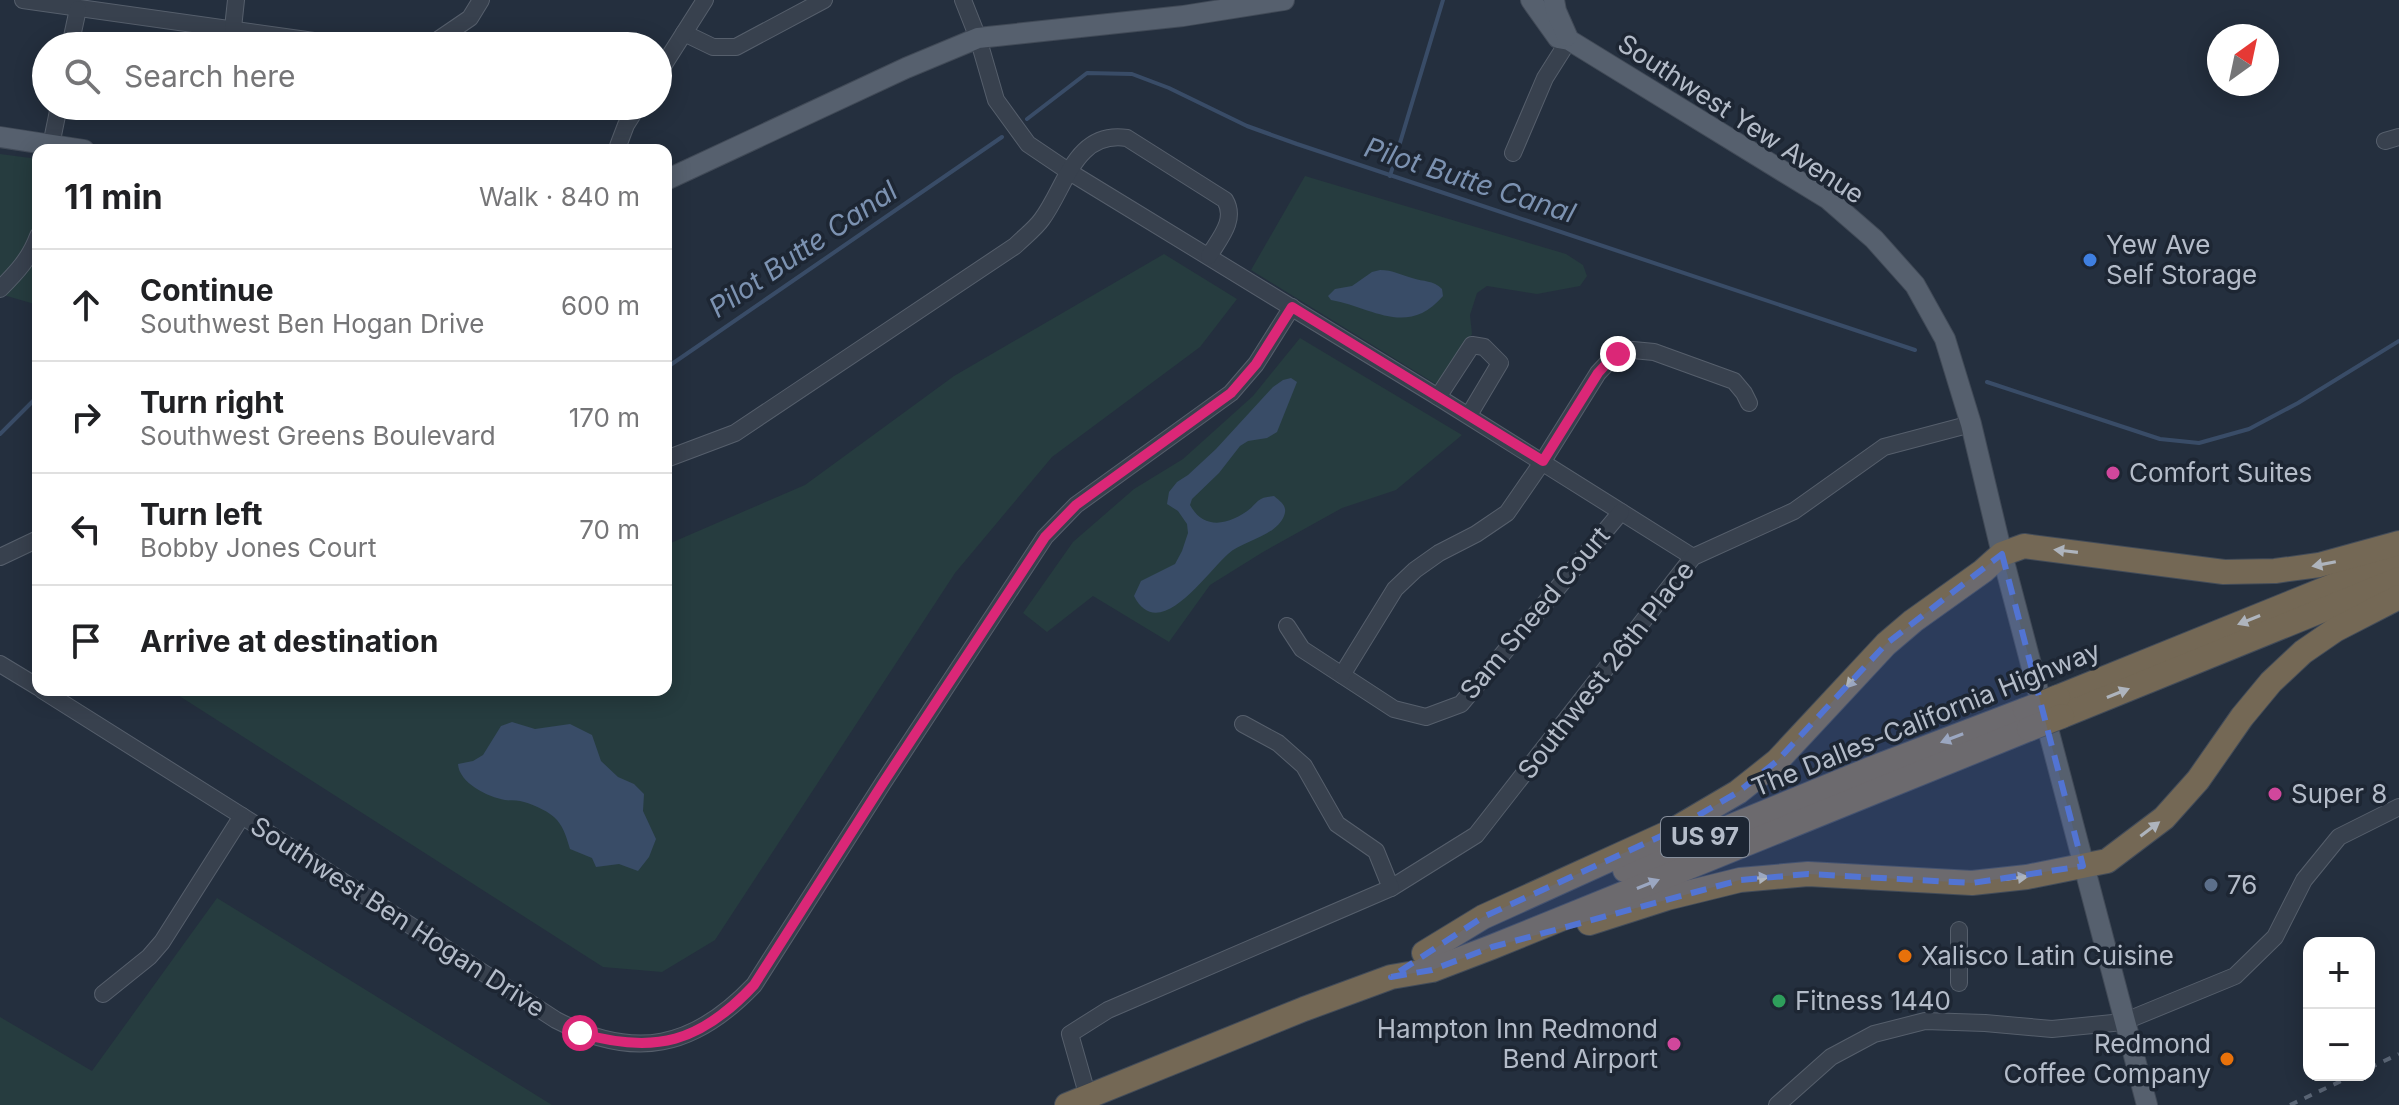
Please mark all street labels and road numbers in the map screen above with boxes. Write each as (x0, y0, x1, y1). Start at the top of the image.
street label: Southwest Yew Avenue (1612, 27, 1870, 210)
street label: Sam Sneed Court (1453, 520, 1616, 705)
street label: Southwest 26th Place (1511, 555, 1700, 785)
street label: The Dalles-California Highway (1747, 634, 2104, 803)
street label: Southwest Ben Hogan Drive (245, 810, 551, 1023)
road number: US 97 (1661, 817, 1749, 857)

